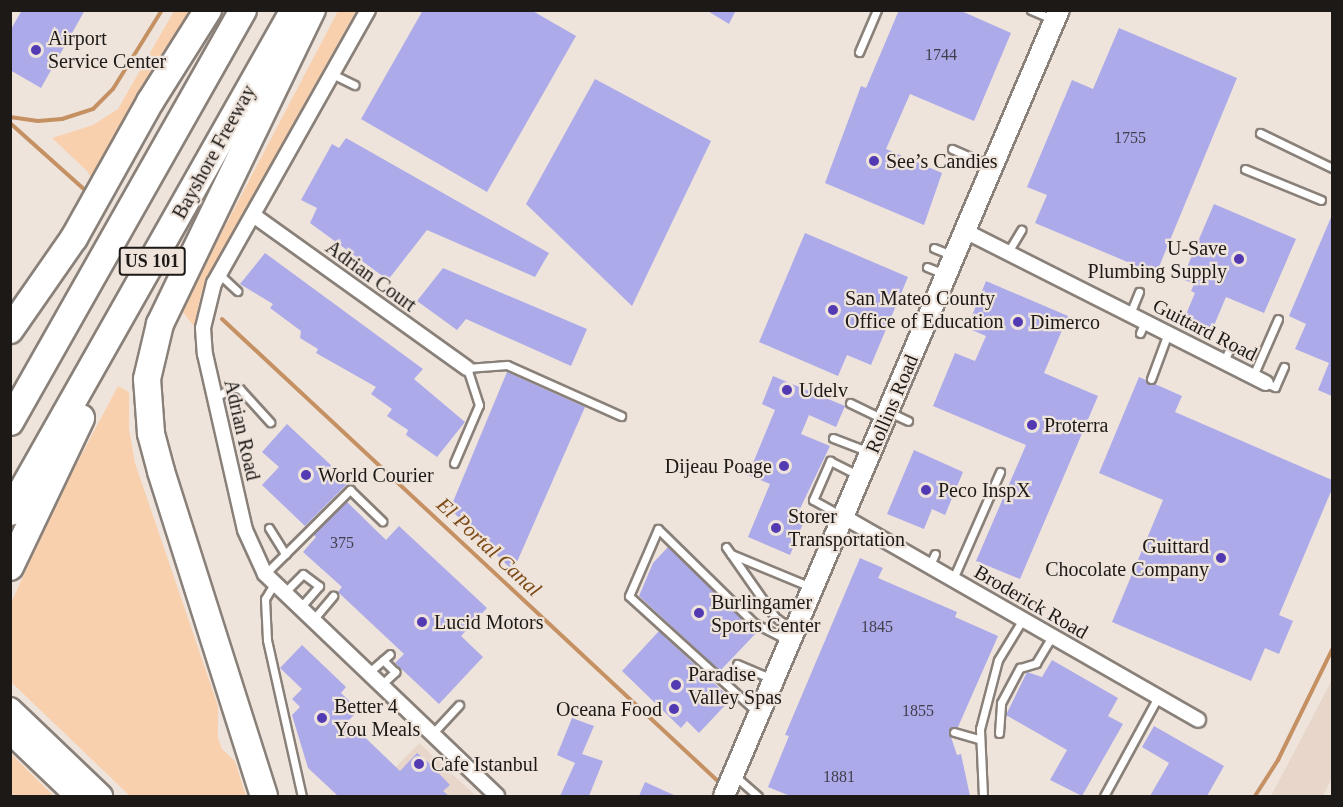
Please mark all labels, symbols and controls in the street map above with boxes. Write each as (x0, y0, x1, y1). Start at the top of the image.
place label: Airport Service Center (48, 27, 166, 74)
marker: Airport Service Center (29, 43, 43, 57)
house number: 1744 (925, 45, 957, 65)
street label: Bayshore Freeway (167, 81, 261, 223)
house number: 1755 (1114, 128, 1146, 148)
place label: See’s Candies (886, 149, 998, 173)
marker: See’s Candies (867, 154, 881, 168)
street label: Adrian Court (321, 235, 421, 317)
place label: U-Save Plumbing Supply (1088, 236, 1227, 283)
road number: US 101 (118, 246, 186, 276)
marker: U-Save Plumbing Supply (1232, 252, 1246, 266)
place label: San Mateo County Office of Education (845, 286, 1003, 333)
street label: Guittard Road (1149, 293, 1261, 367)
marker: San Mateo County Office of Education (826, 303, 840, 317)
place label: Dimerco (1030, 310, 1100, 334)
marker: Dimerco (1011, 315, 1025, 329)
street label: Rollins Road (860, 351, 924, 457)
street label: Adrian Road (219, 377, 265, 483)
place label: Udelv (799, 378, 848, 402)
marker: Udelv (780, 383, 794, 397)
place label: Proterra (1044, 413, 1108, 437)
marker: Proterra (1025, 418, 1039, 432)
place label: Dijeau Poage (665, 454, 772, 478)
marker: Dijeau Poage (777, 459, 791, 473)
place label: World Courier (318, 463, 434, 487)
marker: World Courier (299, 468, 313, 482)
place label: Peco InspX (938, 478, 1031, 502)
marker: Peco InspX (919, 483, 933, 497)
water label: El Portal Canal (431, 492, 547, 602)
place label: Storer Transportation (788, 504, 905, 551)
marker: Storer Transportation (769, 521, 783, 535)
house number: 375 (330, 533, 354, 553)
place label: Guittard Chocolate Company (1045, 534, 1209, 581)
marker: Guittard Chocolate Company (1214, 551, 1228, 565)
street label: Broderick Road (970, 560, 1092, 644)
place label: Burlingamer Sports Center (711, 590, 820, 637)
marker: Burlingamer Sports Center (692, 606, 706, 620)
place label: Lucid Motors (434, 610, 543, 634)
marker: Lucid Motors (415, 615, 429, 629)
house number: 1845 (861, 617, 893, 637)
place label: Paradise Valley Spas (688, 662, 782, 709)
marker: Paradise Valley Spas (669, 678, 683, 692)
place label: Better 4 You Meals (334, 694, 420, 741)
place label: Oceana Food (556, 697, 662, 721)
house number: 1855 (902, 701, 934, 721)
marker: Oceana Food (667, 702, 681, 716)
marker: Better 4 You Meals (315, 711, 329, 725)
place label: Cafe Istanbul (431, 752, 538, 776)
marker: Cafe Istanbul (412, 757, 426, 771)
house number: 1881 (823, 767, 855, 787)

